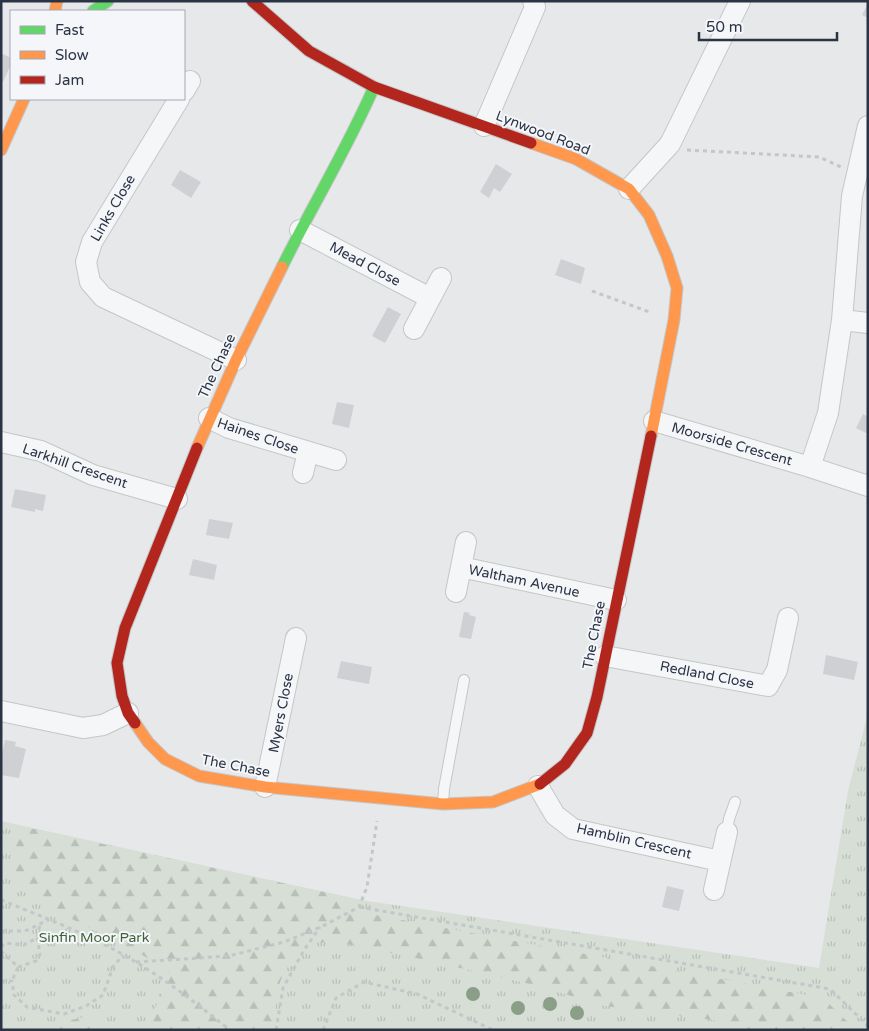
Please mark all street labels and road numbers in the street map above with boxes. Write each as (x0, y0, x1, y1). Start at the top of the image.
street label: Lynwood Road (493, 107, 593, 159)
street label: Links Close (87, 171, 139, 244)
street label: Mead Close (327, 238, 403, 290)
street label: The Chase (195, 331, 239, 401)
street label: Haines Close (215, 414, 301, 458)
street label: Moorside Crescent (670, 419, 795, 470)
street label: Larkhill Crescent (20, 440, 130, 492)
street label: Waltham Avenue (467, 561, 581, 601)
street label: The Chase (579, 599, 609, 671)
street label: Redland Close (659, 658, 756, 692)
street label: Myers Close (265, 672, 297, 754)
street label: The Chase (200, 751, 272, 781)
street label: Hamblin Crescent (575, 819, 694, 863)

